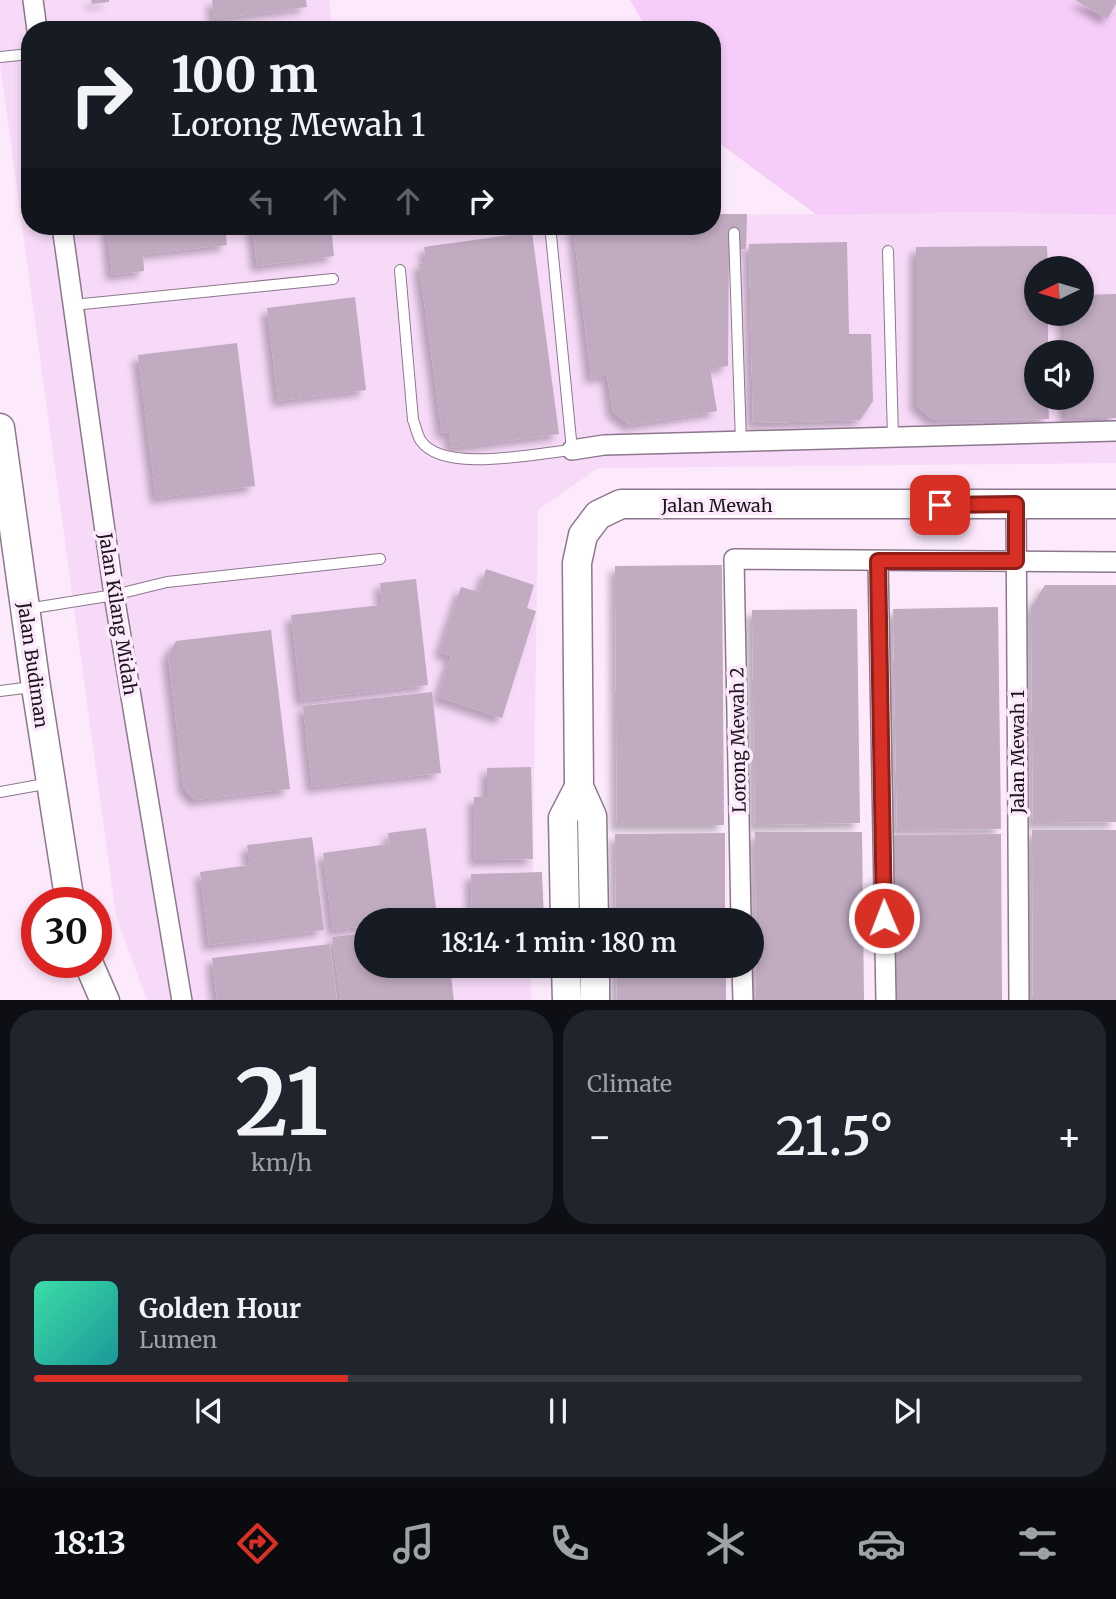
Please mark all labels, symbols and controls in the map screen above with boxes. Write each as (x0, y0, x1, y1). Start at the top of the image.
text: 100 m (171, 44, 318, 105)
icon: right (56, 49, 147, 140)
text: Lorong Mewah 1 (171, 105, 425, 145)
icon: left (243, 182, 281, 220)
icon: ahead (316, 182, 354, 220)
icon: ahead (389, 182, 427, 220)
icon: right (462, 182, 500, 220)
north arrow (1024, 256, 1094, 326)
map controls (1024, 256, 1094, 410)
button: sound (1024, 340, 1094, 410)
pin (910, 475, 970, 535)
icon: arrive (921, 486, 959, 524)
street label: Jalan Mewah (660, 494, 773, 517)
street label: Jalan Kilang Midah (94, 530, 142, 697)
street label: Jalan Budiman (13, 600, 53, 729)
street label: Lorong Mewah 2 (725, 667, 751, 813)
street label: Jalan Mewah 1 (1006, 690, 1029, 815)
position arrow (847, 881, 921, 955)
speed limit sign: 30 (21, 887, 112, 978)
text: 18:14 · 1 min · 180 m (441, 926, 677, 959)
text: 21 (235, 1045, 328, 1160)
text: Climate (587, 1069, 672, 1098)
text: 21.5° (775, 1104, 894, 1169)
text: − (587, 1113, 612, 1160)
text: + (1057, 1113, 1082, 1160)
text: km/h (251, 1148, 312, 1177)
text: Golden Hour (139, 1292, 301, 1325)
text: Lumen (139, 1325, 217, 1354)
icon: previous (190, 1392, 228, 1430)
icon: pause (539, 1392, 577, 1430)
icon: next (888, 1392, 926, 1430)
icon: directions (233, 1519, 282, 1568)
icon: music (389, 1519, 438, 1568)
icon: phone (545, 1519, 594, 1568)
icon: climate (701, 1519, 750, 1568)
icon: car (857, 1519, 906, 1568)
icon: filters (1013, 1519, 1062, 1568)
text: 18:13 (54, 1523, 126, 1563)

